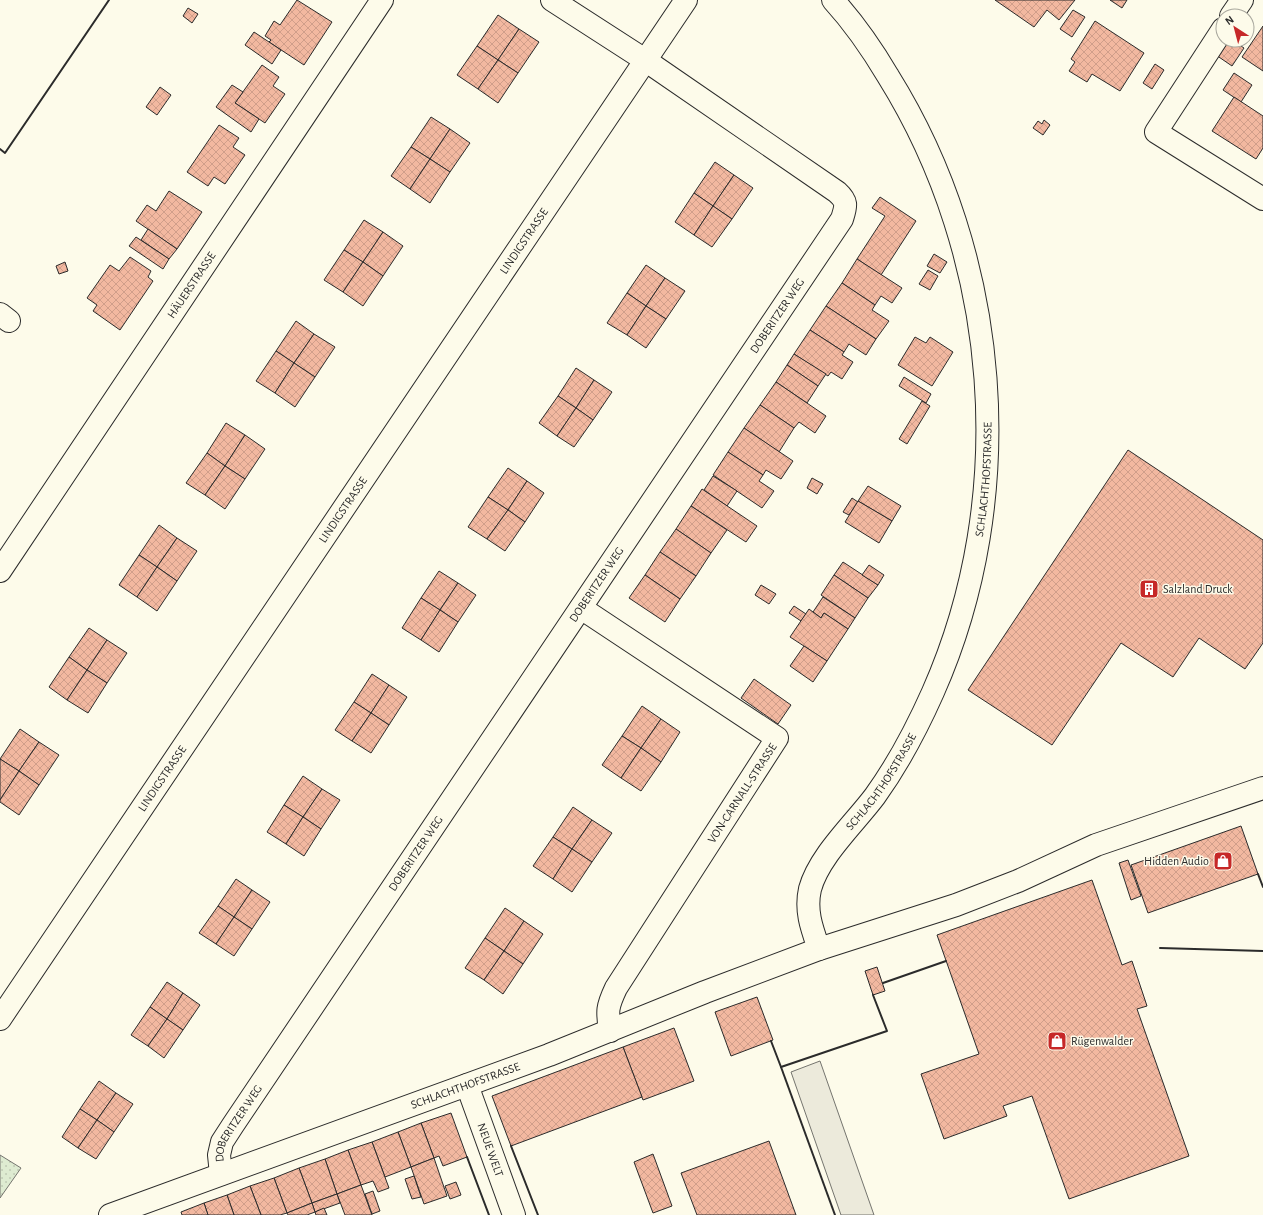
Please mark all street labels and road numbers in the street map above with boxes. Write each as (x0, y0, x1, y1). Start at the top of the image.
street label: LINDIGSTRASSE (497, 206, 550, 276)
street label: HÄUERSTRASSE (165, 250, 218, 320)
street label: DOBERITZER WEG (748, 276, 806, 355)
street label: SCHLACHTHOFSTRASSE (973, 422, 993, 538)
street label: LINDIGSTRASSE (317, 474, 369, 545)
street label: DOBERITZER WEG (567, 545, 626, 624)
street label: SCHLACHTHOFSTRASSE (843, 731, 918, 832)
street label: VON-CARNALL-STRASSE (705, 741, 779, 845)
street label: LINDIGSTRASSE (136, 743, 188, 814)
street label: DOBERITZER WEG (386, 814, 445, 893)
street label: SCHLACHTHOFSTRASSE (409, 1060, 521, 1111)
street label: DOBERITZER WEG (213, 1083, 264, 1162)
street label: NEUE WELT (475, 1121, 506, 1178)

